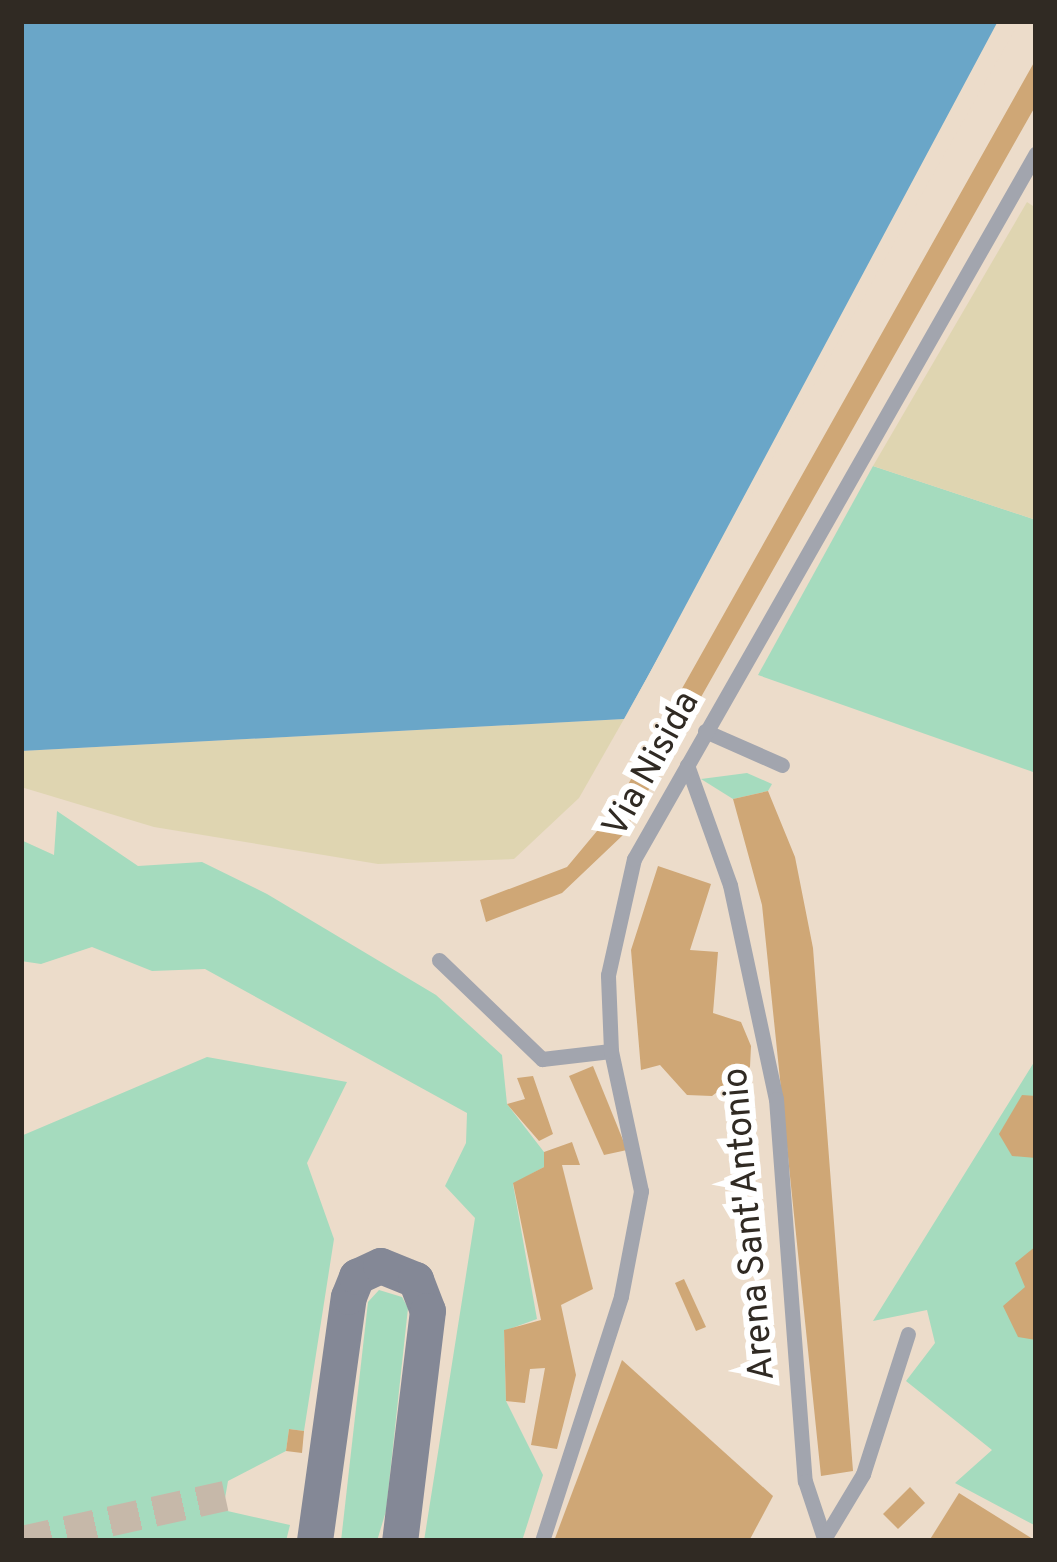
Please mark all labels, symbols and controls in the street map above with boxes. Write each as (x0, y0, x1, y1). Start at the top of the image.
street label: Via Nisida (595, 685, 711, 845)
street label: Arena Sant'Antonio (716, 1066, 786, 1382)

